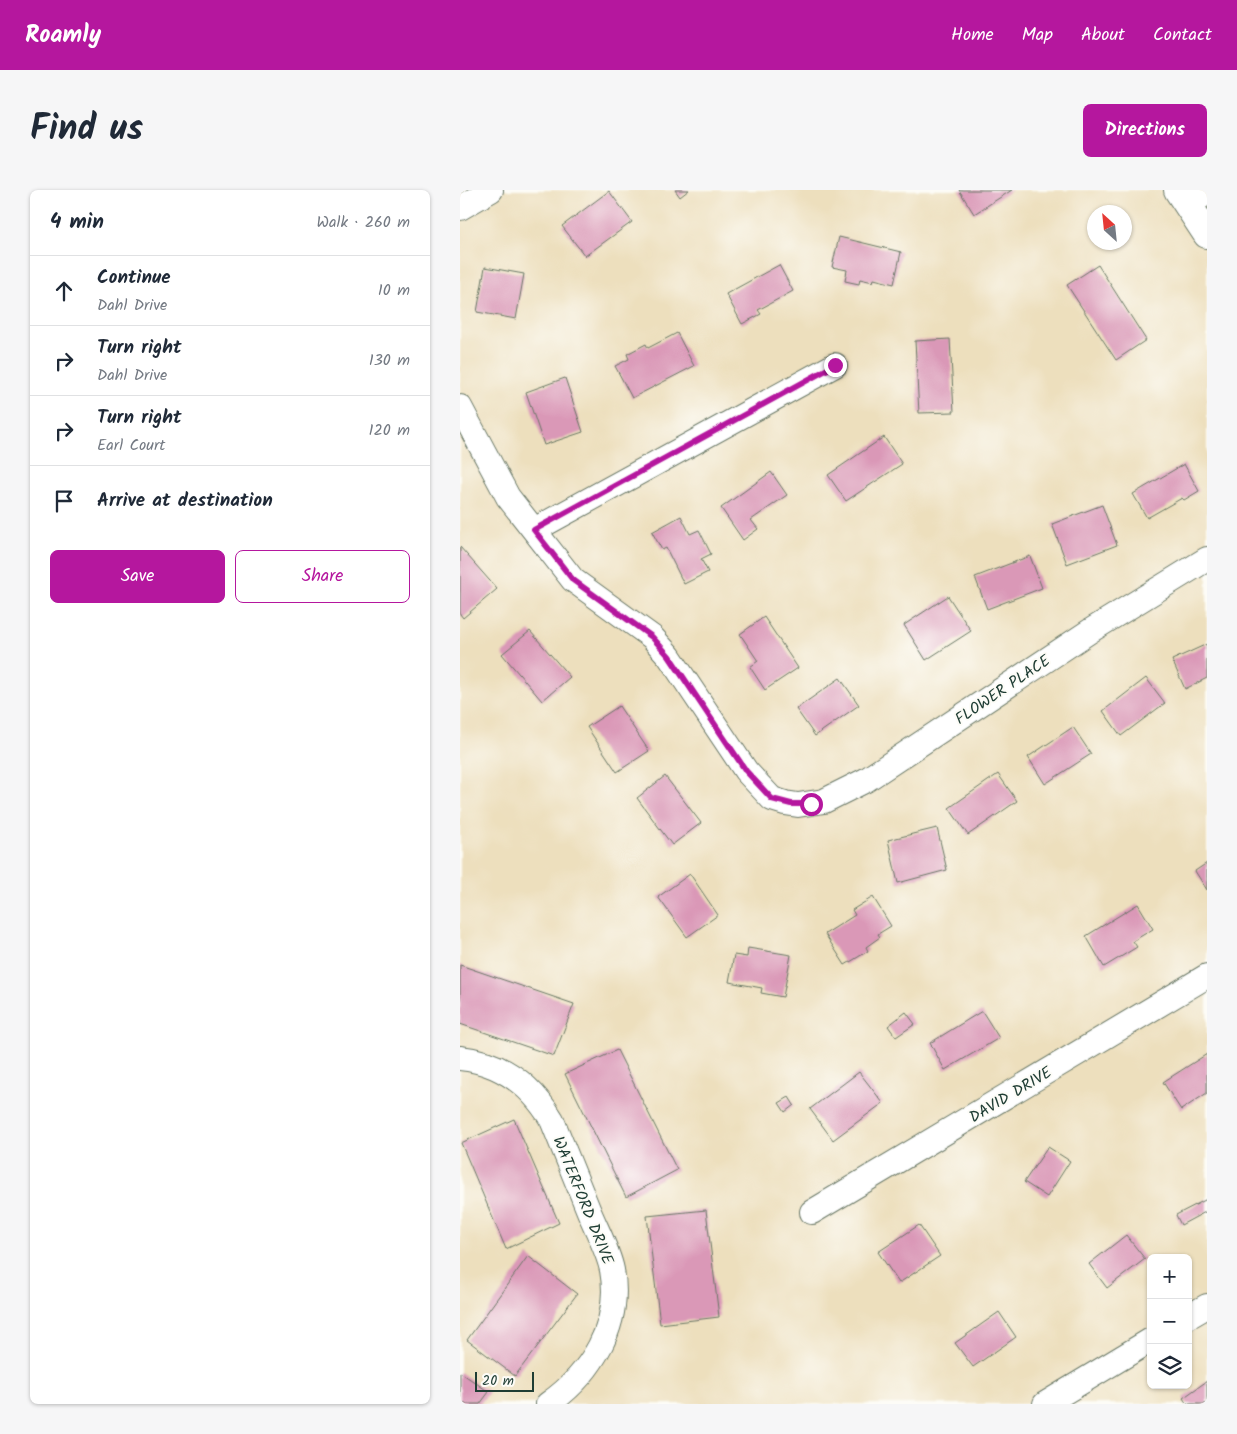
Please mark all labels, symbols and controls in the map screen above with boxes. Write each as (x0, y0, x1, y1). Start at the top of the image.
text: Roamly (25, 16, 101, 55)
text: Home (951, 21, 994, 50)
text: Map (1022, 21, 1053, 50)
text: About (1081, 21, 1125, 50)
text: Contact (1153, 21, 1212, 50)
text: Find us (30, 102, 143, 158)
button: Directions (1083, 104, 1207, 157)
north arrow (1087, 205, 1132, 250)
text: 4 min (50, 206, 104, 239)
text: Walk · 260 m (317, 210, 410, 235)
text: Continue (97, 263, 170, 293)
icon: ahead (50, 277, 78, 305)
text: 10 m (378, 278, 410, 303)
text: Dahl Drive (97, 293, 167, 318)
text: Turn right (97, 333, 182, 363)
icon: right (50, 347, 78, 375)
text: 130 m (369, 348, 410, 373)
route end (824, 354, 847, 377)
text: Dahl Drive (97, 363, 167, 388)
text: Turn right (97, 403, 182, 433)
icon: right (50, 417, 78, 445)
text: 120 m (369, 418, 410, 443)
text: Earl Court (97, 433, 166, 458)
text: Arrive at destination (97, 486, 273, 516)
icon: arrive (50, 487, 78, 515)
button: Save (50, 550, 225, 603)
button: Share (235, 550, 410, 603)
street label: FLOWER PLACE (950, 649, 1056, 732)
route start (800, 793, 823, 816)
street label: DAVID DRIVE (965, 1060, 1058, 1130)
street label: WATERFORD DRIVE (545, 1133, 620, 1269)
map controls (1147, 1254, 1192, 1389)
button: + (1147, 1254, 1192, 1299)
button: − (1147, 1299, 1192, 1344)
button: layers (1147, 1344, 1192, 1389)
scale bar (475, 1369, 534, 1392)
text: 20 m (482, 1370, 514, 1392)

